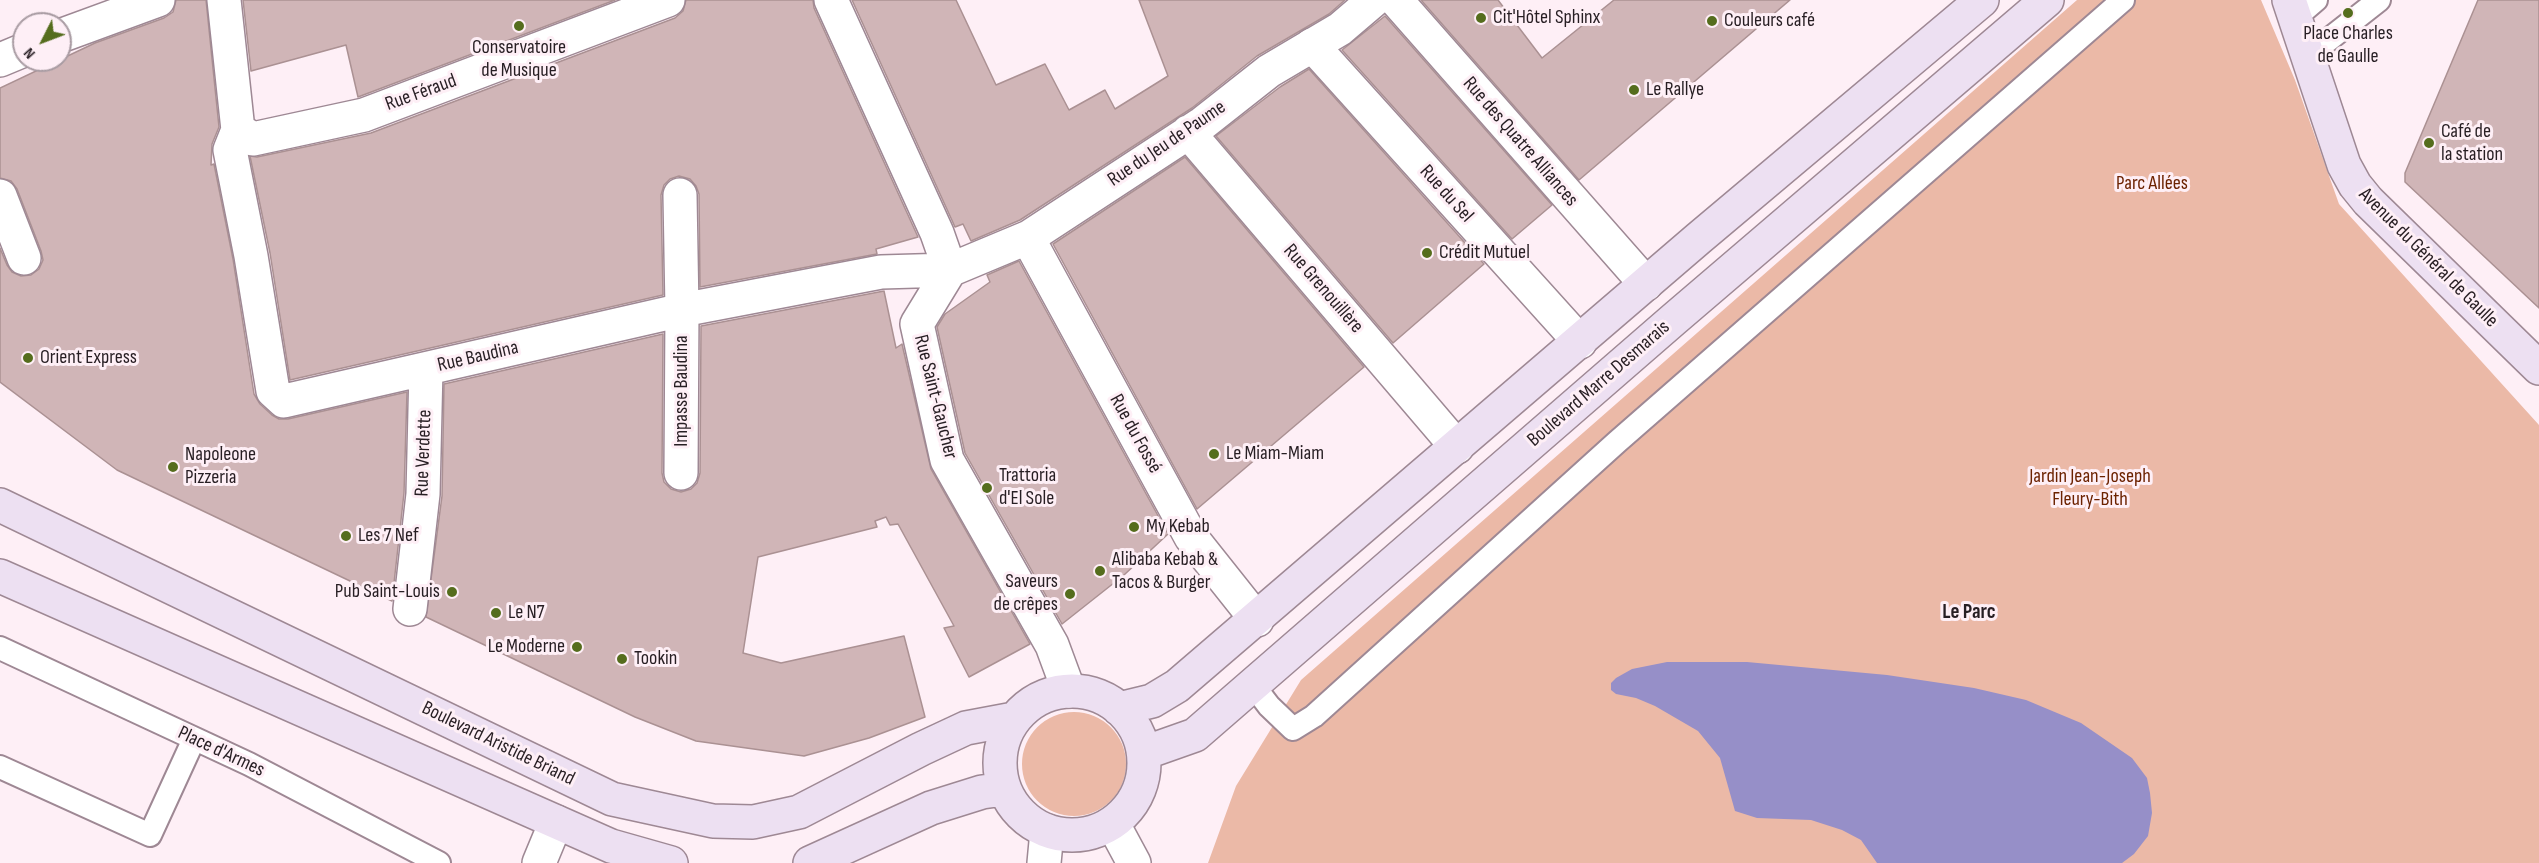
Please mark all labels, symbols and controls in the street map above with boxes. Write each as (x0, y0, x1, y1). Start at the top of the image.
place label: Cit'Hôtel Sphinx (1493, 6, 1600, 30)
marker: Place Charles de Gaulle (2341, 6, 2355, 20)
place label: Couleurs café (1724, 9, 1815, 33)
marker: Cit'Hôtel Sphinx (1474, 11, 1488, 25)
north arrow (12, 12, 72, 72)
marker: Couleurs café (1705, 14, 1719, 28)
marker: Conservatoire de Musique (512, 19, 526, 33)
place label: Place Charles de Gaulle (2303, 22, 2393, 69)
place label: Conservatoire de Musique (472, 36, 566, 83)
text: N (20, 44, 40, 63)
street label: Rue Féraud (382, 69, 460, 117)
street label: Rue des Quatre Alliances (1457, 72, 1583, 212)
place label: Le Rallye (1646, 78, 1704, 102)
marker: Le Rallye (1627, 83, 1641, 97)
street label: Rue du Jeu de Paume (1103, 96, 1231, 192)
place label: Café de la station (2441, 120, 2503, 167)
marker: Café de la station (2422, 136, 2436, 150)
street label: Rue du Sel (1414, 160, 1478, 228)
park label: Parc Allées (2116, 172, 2188, 196)
street label: Avenue du Général de Gaulle (2353, 183, 2503, 333)
street label: Rue Grenouillère (1278, 240, 1368, 338)
place label: Crédit Mutuel (1439, 241, 1530, 265)
marker: Crédit Mutuel (1420, 246, 1434, 260)
street label: Boulevard Marre Desmarais (1523, 316, 1675, 452)
street label: Rue Saint-Gaucher (908, 332, 962, 462)
street label: Impasse Baudina (670, 335, 694, 447)
street label: Rue Baudina (435, 336, 521, 378)
place label: Orient Express (40, 346, 137, 370)
marker: Orient Express (21, 351, 35, 365)
street label: Rue du Fossé (1104, 390, 1166, 478)
street label: Rue Verdette (410, 409, 438, 497)
place label: Le Miam-Miam (1226, 442, 1324, 466)
place label: Napoleone Pizzeria (185, 443, 256, 490)
marker: Le Miam-Miam (1207, 447, 1221, 461)
marker: Napoleone Pizzeria (166, 460, 180, 474)
place label: Trattoria d'El Sole (999, 464, 1056, 511)
park label: Jardin Jean-Joseph Fleury-Bith (2029, 465, 2151, 512)
marker: Trattoria d'El Sole (980, 481, 994, 495)
place label: My Kebab (1146, 515, 1210, 539)
marker: My Kebab (1127, 520, 1141, 534)
place label: Les 7 Nef (358, 524, 419, 548)
marker: Les 7 Nef (339, 529, 353, 543)
place label: Alibaba Kebab & Tacos & Burger (1112, 548, 1218, 595)
marker: Alibaba Kebab & Tacos & Burger (1093, 564, 1107, 578)
place label: Saveurs de crêpes (994, 570, 1058, 617)
place label: Pub Saint-Louis (335, 580, 440, 604)
marker: Pub Saint-Louis (445, 585, 459, 599)
marker: Saveurs de crêpes (1063, 587, 1077, 601)
district label: Le Parc (1942, 600, 1996, 626)
place label: Le N7 (508, 601, 545, 625)
marker: Le N7 (489, 606, 503, 620)
place label: Le Moderne (488, 635, 565, 659)
marker: Le Moderne (570, 640, 584, 654)
place label: Tookin (634, 647, 677, 671)
marker: Tookin (615, 652, 629, 666)
street label: Boulevard Aristide Briand (418, 697, 578, 791)
street label: Place d'Armes (174, 721, 268, 783)

